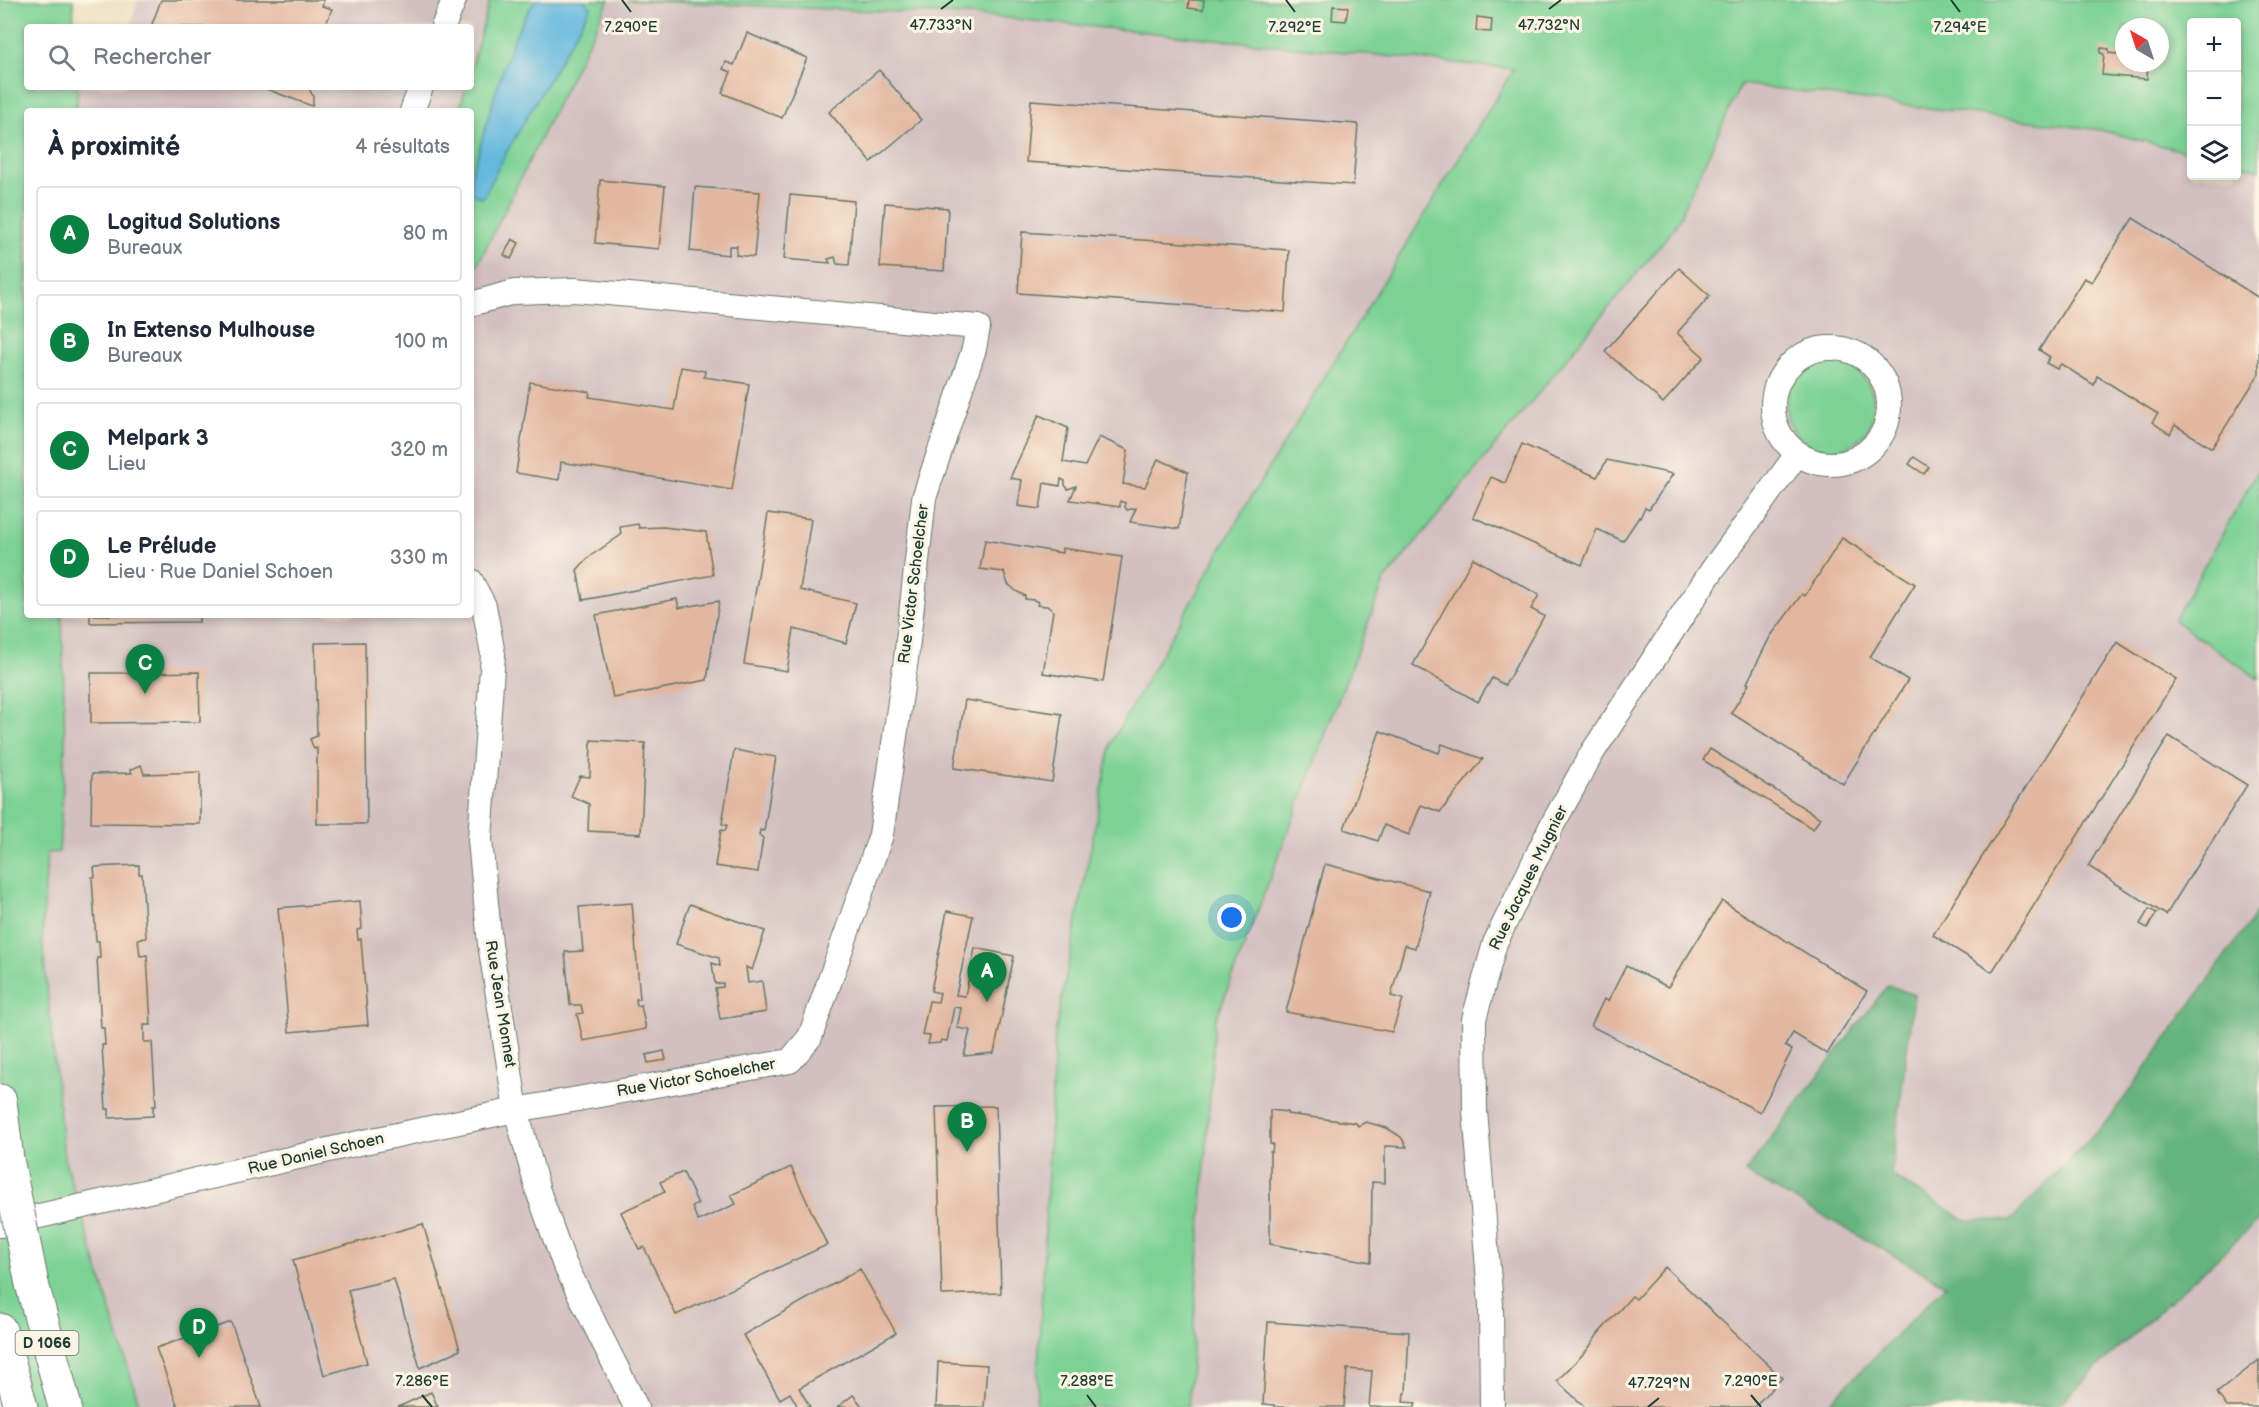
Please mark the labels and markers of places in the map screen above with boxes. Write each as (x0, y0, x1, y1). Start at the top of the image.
pin: C (126, 644, 164, 694)
pin: A (968, 952, 1006, 1002)
pin: B (948, 1102, 986, 1152)
pin: D (180, 1308, 218, 1358)

